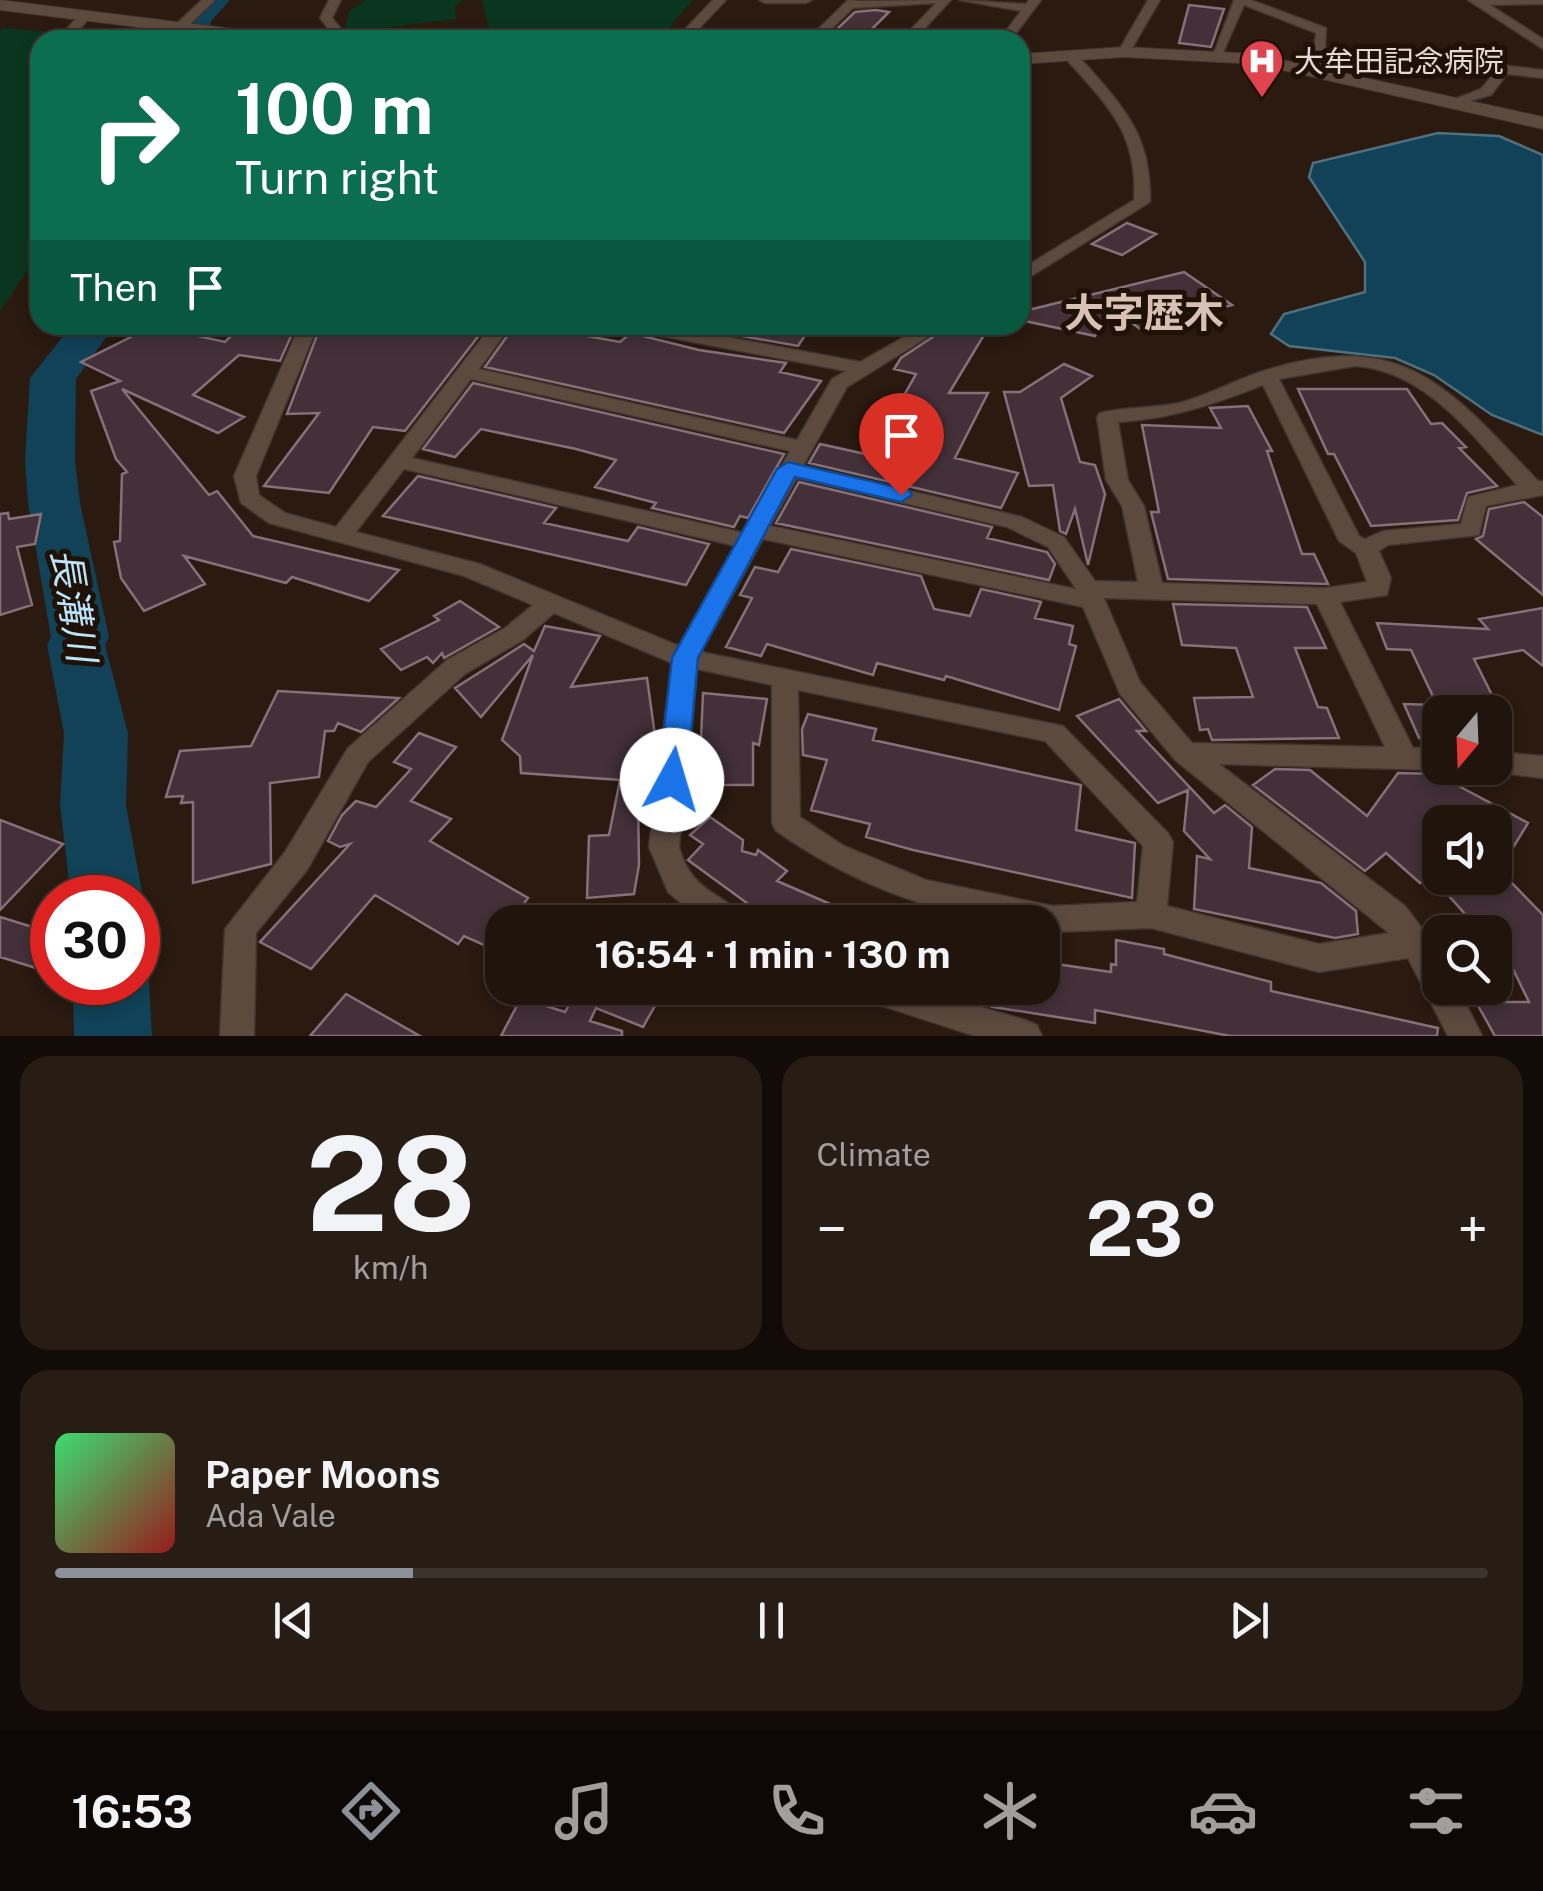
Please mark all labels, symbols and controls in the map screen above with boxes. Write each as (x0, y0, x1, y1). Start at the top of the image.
hospital icon: 大牟田記念病院 (1239, 38, 1285, 99)
place label: 大牟田記念病院 (1294, 43, 1504, 79)
text: 100 m (235, 67, 433, 150)
icon: right (70, 70, 200, 200)
text: Turn right (235, 151, 439, 204)
icon: arrive (178, 260, 233, 315)
text: Then (70, 265, 158, 310)
district label: 大字歴木 (1064, 289, 1224, 336)
pin (859, 393, 944, 496)
icon: arrive (874, 408, 929, 463)
water label: 長溝川 (43, 545, 106, 669)
north arrow (1422, 695, 1512, 785)
map controls (1422, 695, 1512, 1005)
position arrow (620, 728, 724, 832)
button: sound (1422, 805, 1512, 895)
speed limit sign: 30 (30, 875, 160, 1005)
button: search (1422, 915, 1512, 1005)
text: 16:54 · 1 min · 130 m (594, 932, 951, 977)
text: 28 (306, 1108, 476, 1260)
text: Climate (817, 1136, 931, 1173)
text: 23° (1086, 1185, 1219, 1273)
text: − (817, 1197, 847, 1261)
text: + (1458, 1197, 1488, 1261)
text: km/h (353, 1249, 428, 1286)
text: Paper Moons (205, 1452, 440, 1497)
text: Ada Vale (205, 1497, 336, 1534)
icon: previous (266, 1593, 321, 1648)
icon: pause (744, 1593, 799, 1648)
icon: next (1222, 1593, 1277, 1648)
icon: directions (336, 1776, 406, 1846)
icon: music (549, 1776, 619, 1846)
icon: phone (762, 1776, 832, 1846)
icon: climate (975, 1776, 1045, 1846)
icon: car (1188, 1776, 1258, 1846)
icon: filters (1401, 1776, 1471, 1846)
text: 16:53 (72, 1785, 193, 1838)

